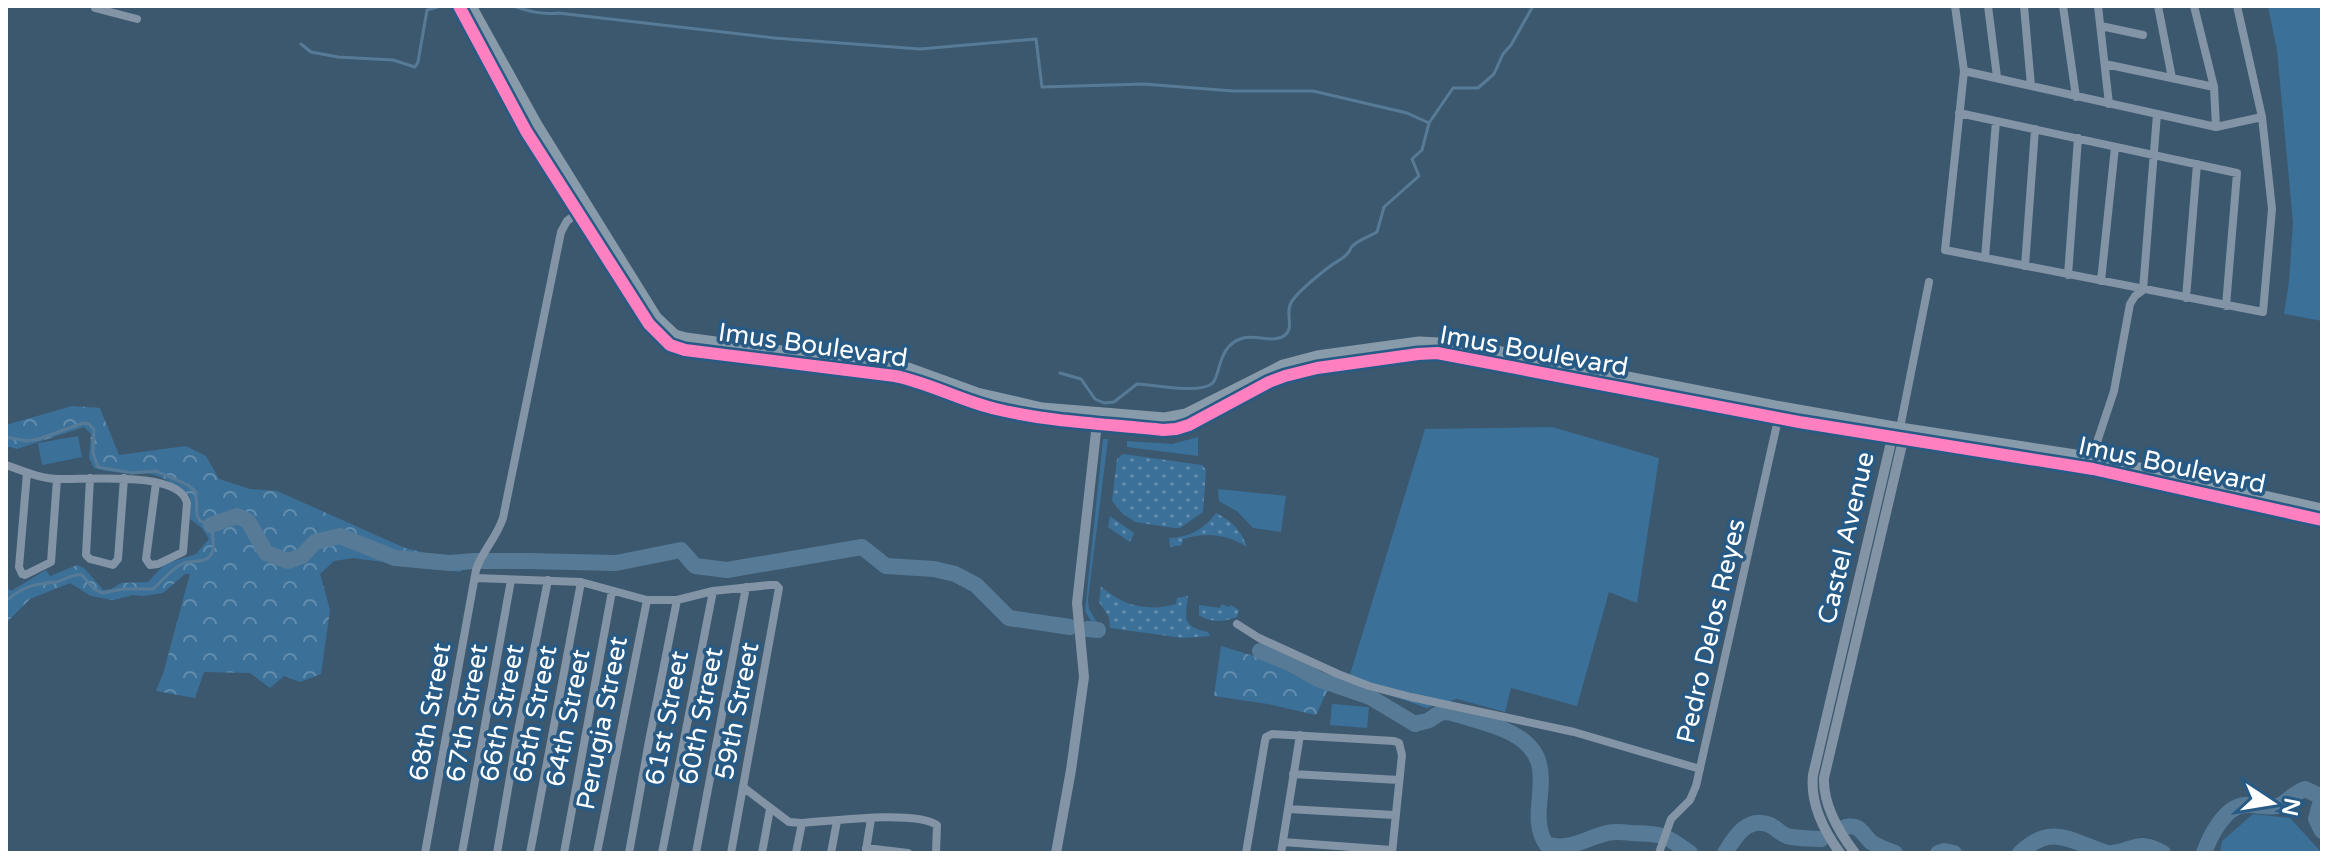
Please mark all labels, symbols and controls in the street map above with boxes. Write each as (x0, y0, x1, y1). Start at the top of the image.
street label: Imus Boulevard (716, 316, 910, 374)
street label: Imus Boulevard (1437, 319, 1631, 383)
street label: Imus Boulevard (2075, 430, 2269, 500)
street label: Castel Avenue (1811, 449, 1881, 627)
street label: Pedro Delos Reyes (1670, 516, 1752, 746)
street label: Perugia Street (570, 634, 634, 812)
street label: 59th Street (708, 640, 766, 782)
street label: 68th Street (403, 641, 457, 783)
street label: 67th Street (440, 642, 494, 784)
street label: 66th Street (473, 642, 531, 784)
street label: 65th Street (506, 643, 564, 785)
street label: 60th Street (672, 645, 730, 787)
street label: 64th Street (539, 647, 597, 789)
street label: 61st Street (639, 648, 695, 788)
north arrow (2232, 763, 2312, 843)
text: N (2276, 796, 2305, 818)

